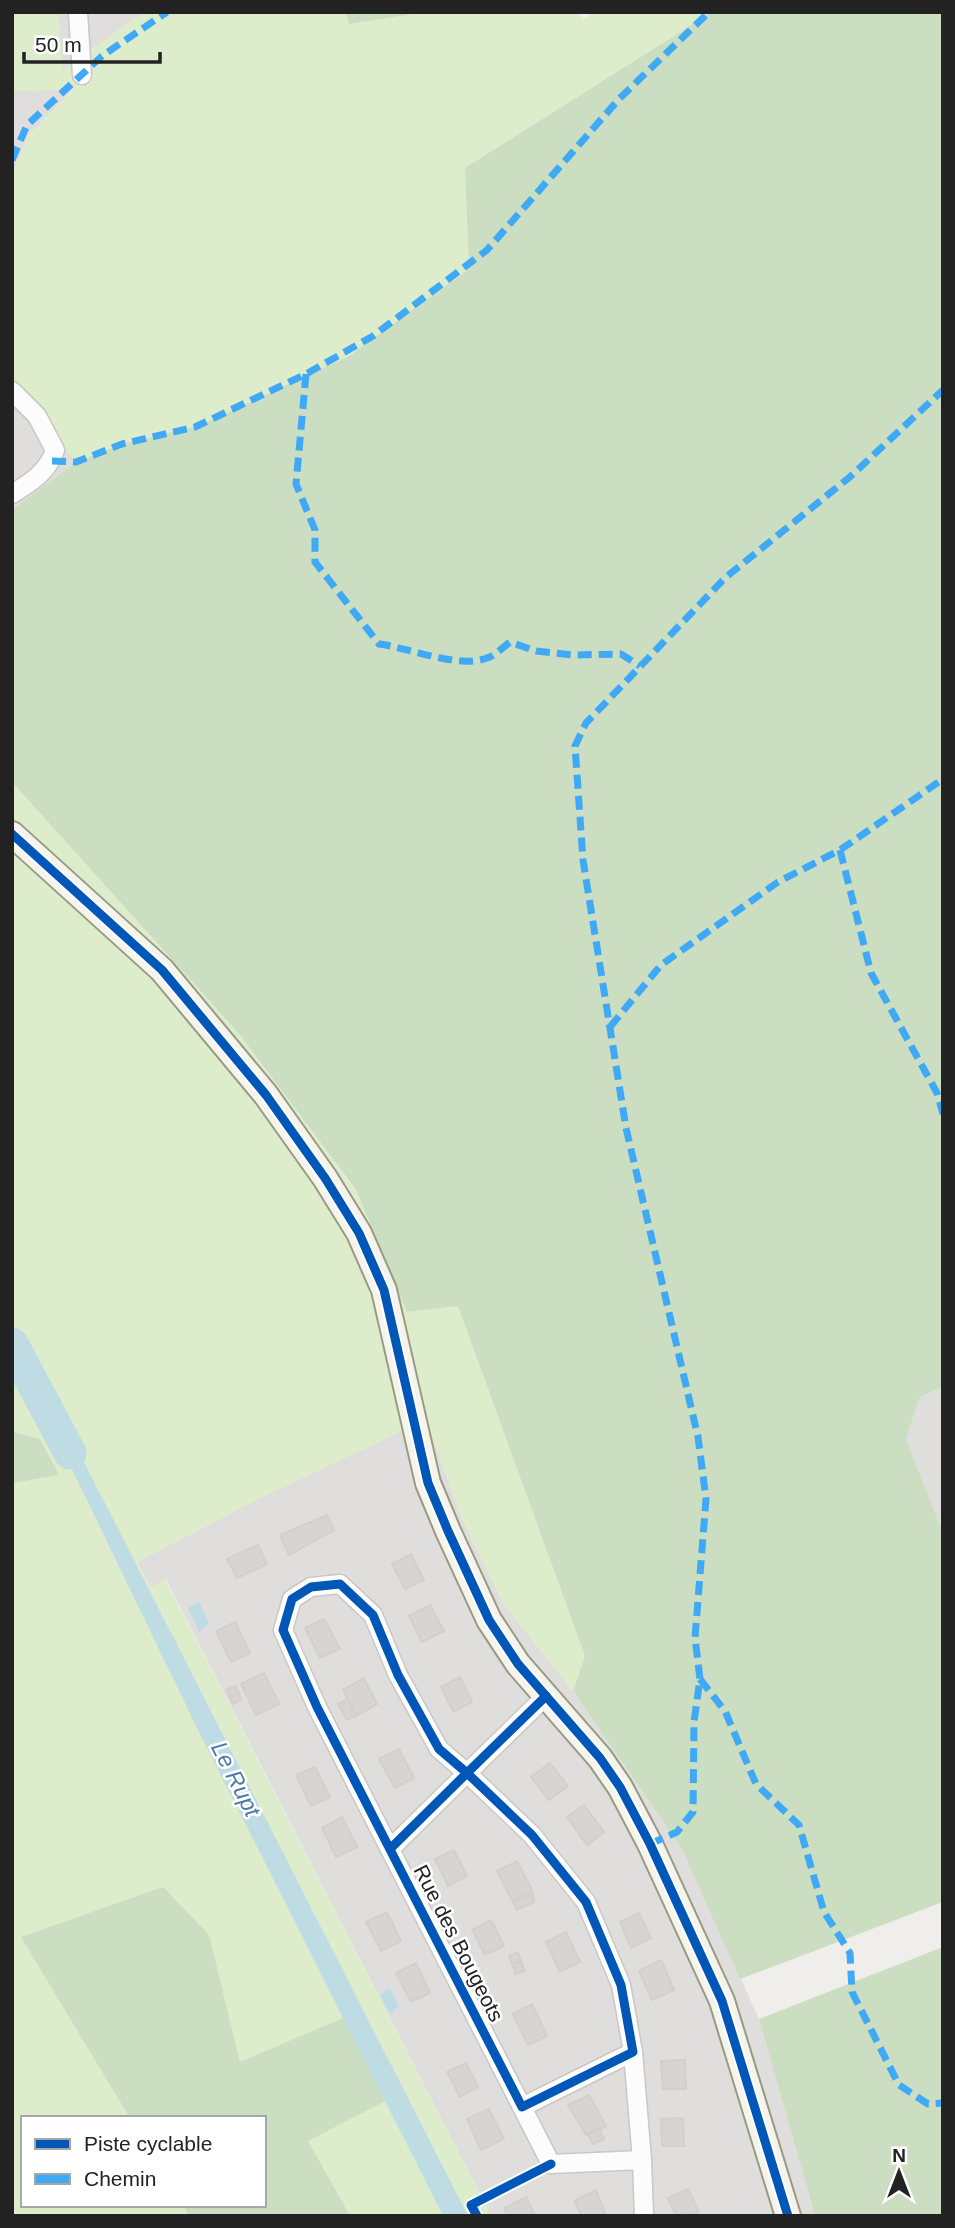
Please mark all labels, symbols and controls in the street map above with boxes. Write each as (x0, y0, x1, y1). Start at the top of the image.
scale bar (24, 21, 161, 65)
text: 50 m (35, 33, 82, 56)
water label: Le Rupt (206, 1737, 267, 1822)
street label: Rue des Bougeots (410, 1861, 508, 2025)
legend (21, 2116, 266, 2207)
text: Piste cyclable (84, 2132, 212, 2155)
north arrow (864, 2137, 934, 2207)
text: N (892, 2145, 906, 2166)
text: Chemin (84, 2167, 156, 2190)

